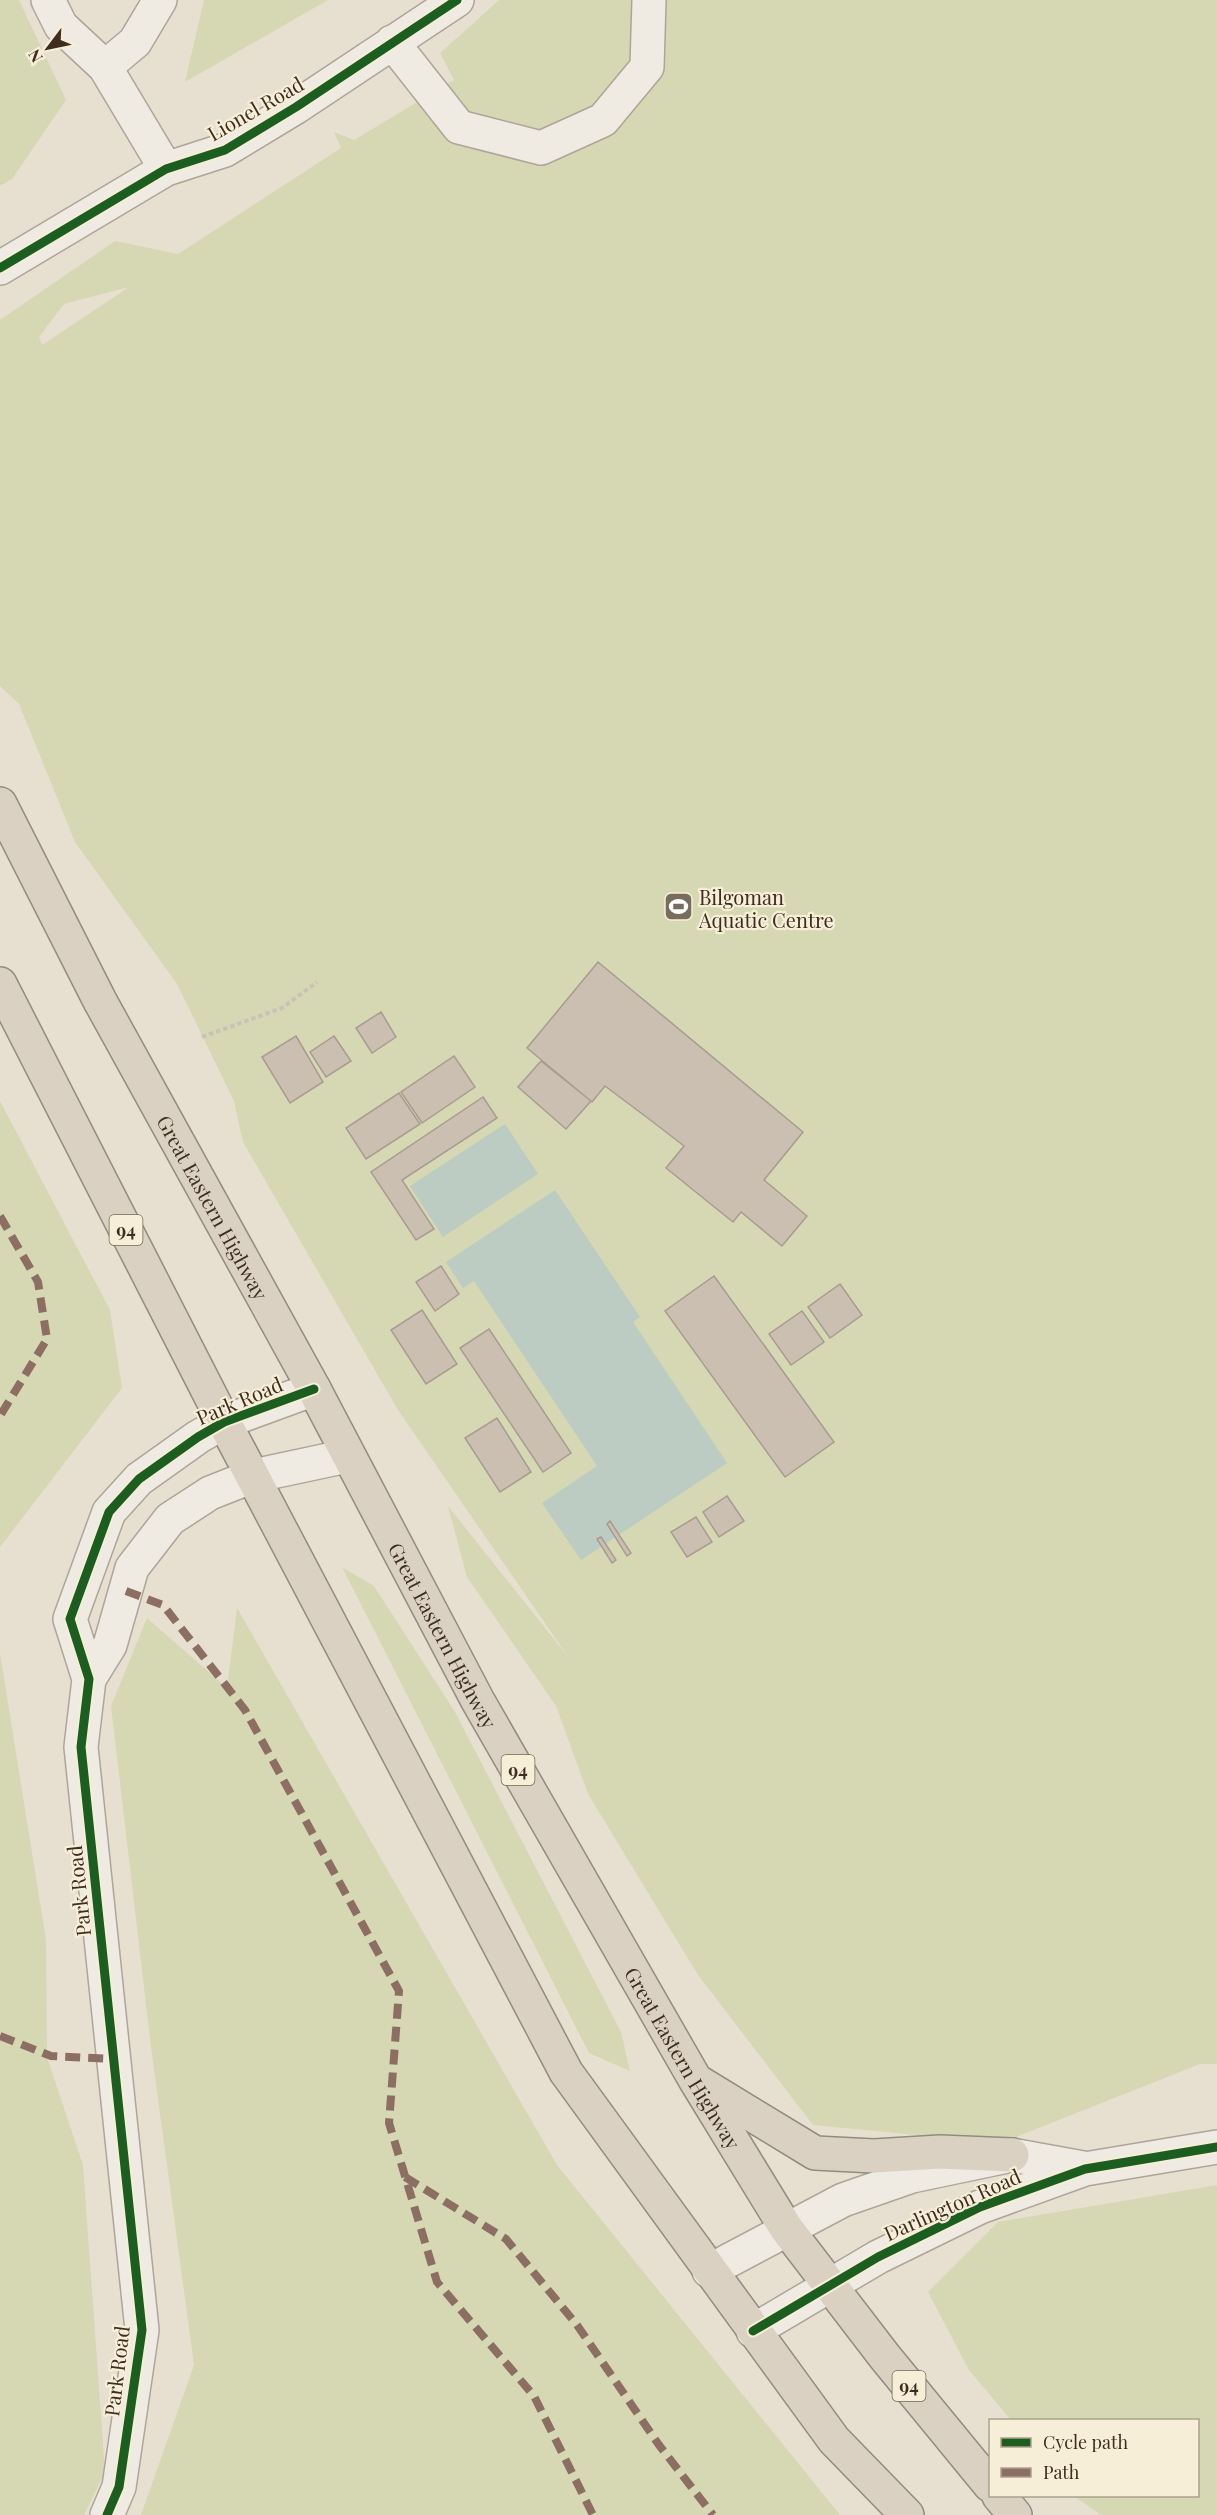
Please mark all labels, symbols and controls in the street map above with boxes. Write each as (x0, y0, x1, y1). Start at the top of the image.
north arrow (18, 18, 78, 78)
text: N (23, 45, 47, 67)
street label: Lionel Road (202, 69, 308, 146)
place label: Bilgoman Aquatic Centre (698, 883, 834, 933)
sports icon: Bilgoman Aquatic Centre (662, 891, 694, 923)
street label: Great Eastern Highway (152, 1110, 275, 1304)
road number: 94 (110, 1215, 142, 1245)
street label: Park Road (192, 1370, 287, 1430)
street label: Great Eastern Highway (383, 1537, 504, 1733)
road number: 94 (502, 1755, 534, 1785)
street label: Park Road (60, 1844, 96, 1938)
street label: Great Eastern Highway (620, 1961, 748, 2154)
street label: Darlington Road (879, 2162, 1025, 2246)
street label: Park Road (97, 2324, 135, 2418)
road number: 94 (892, 2371, 926, 2401)
legend (989, 2419, 1199, 2497)
text: Cycle path (1043, 2430, 1128, 2454)
text: Path (1043, 2460, 1080, 2484)

